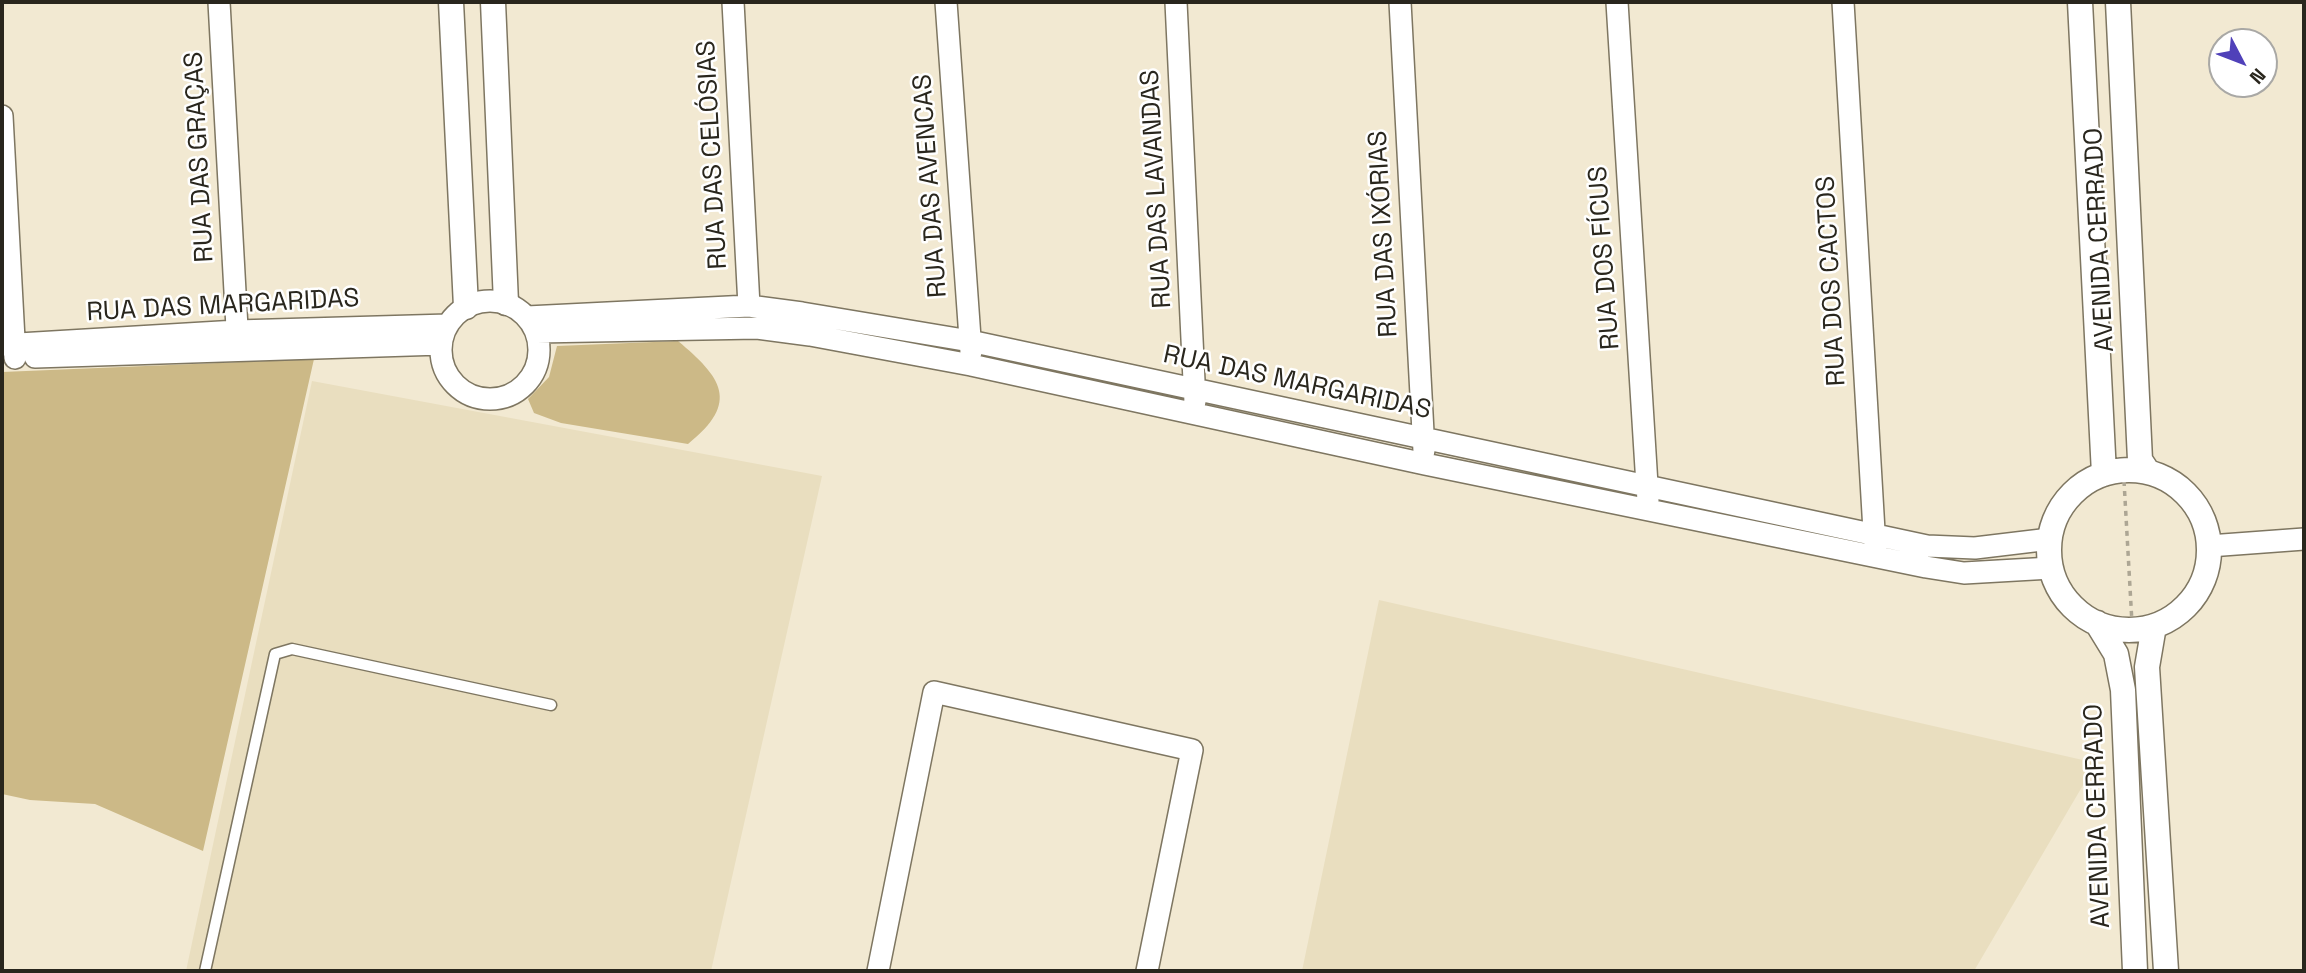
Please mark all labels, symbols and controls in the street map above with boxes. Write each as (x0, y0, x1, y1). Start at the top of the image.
north arrow (2208, 28, 2278, 98)
street label: RUA DAS CELÓSIAS (691, 40, 735, 270)
street label: RUA DAS GRAÇAS (179, 51, 221, 263)
text: N (2244, 63, 2271, 89)
street label: RUA DAS LAVANDAS (1135, 69, 1179, 309)
street label: RUA DAS AVENCAS (908, 73, 954, 299)
street label: AVENIDA CERRADO (2079, 127, 2121, 353)
street label: RUA DAS IXÓRIAS (1363, 130, 1405, 338)
street label: RUA DOS FÍCUS (1583, 165, 1627, 351)
street label: RUA DOS CACTOS (1811, 175, 1853, 387)
street label: RUA DAS MARGARIDAS (86, 283, 360, 329)
street label: RUA DAS MARGARIDAS (1160, 339, 1434, 427)
street label: AVENIDA CERRADO (2078, 703, 2118, 929)

